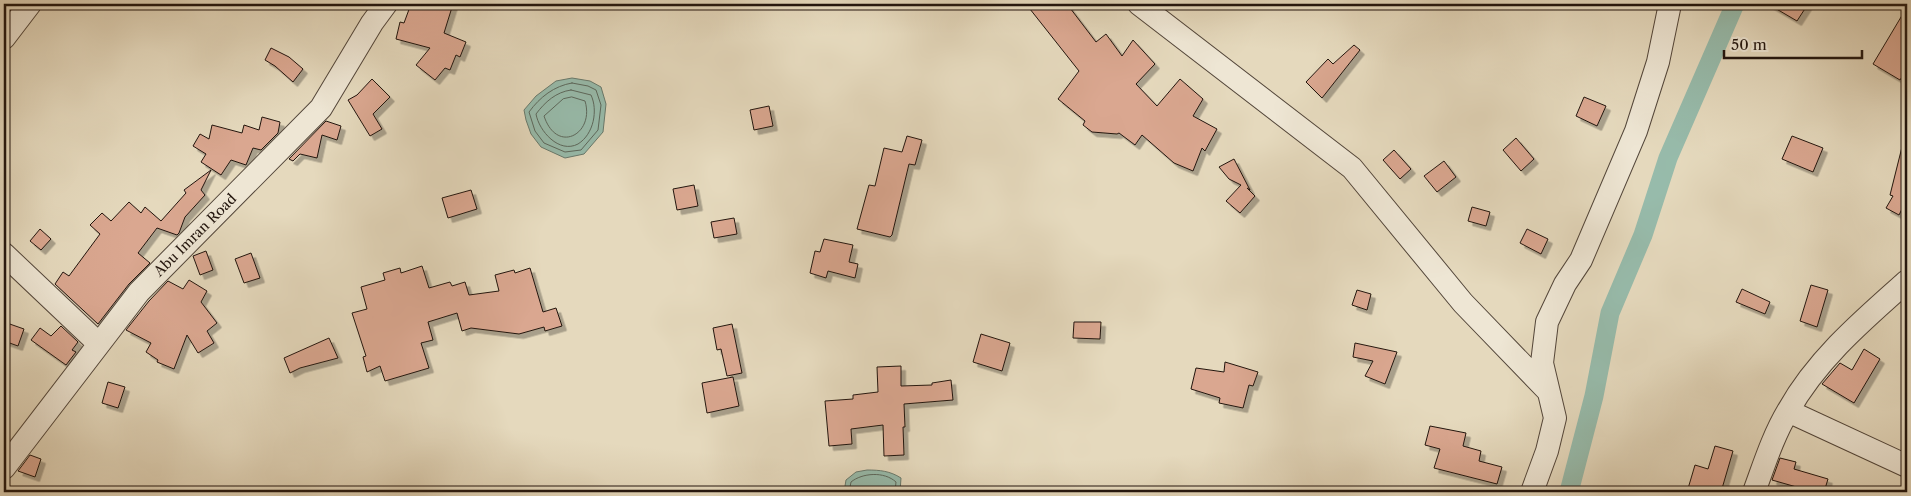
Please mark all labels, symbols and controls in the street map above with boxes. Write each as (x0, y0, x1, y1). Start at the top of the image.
scale bar (1724, 28, 1861, 60)
text: 50 m (1731, 35, 1767, 54)
street label: Abu Imran Road (149, 189, 241, 281)

